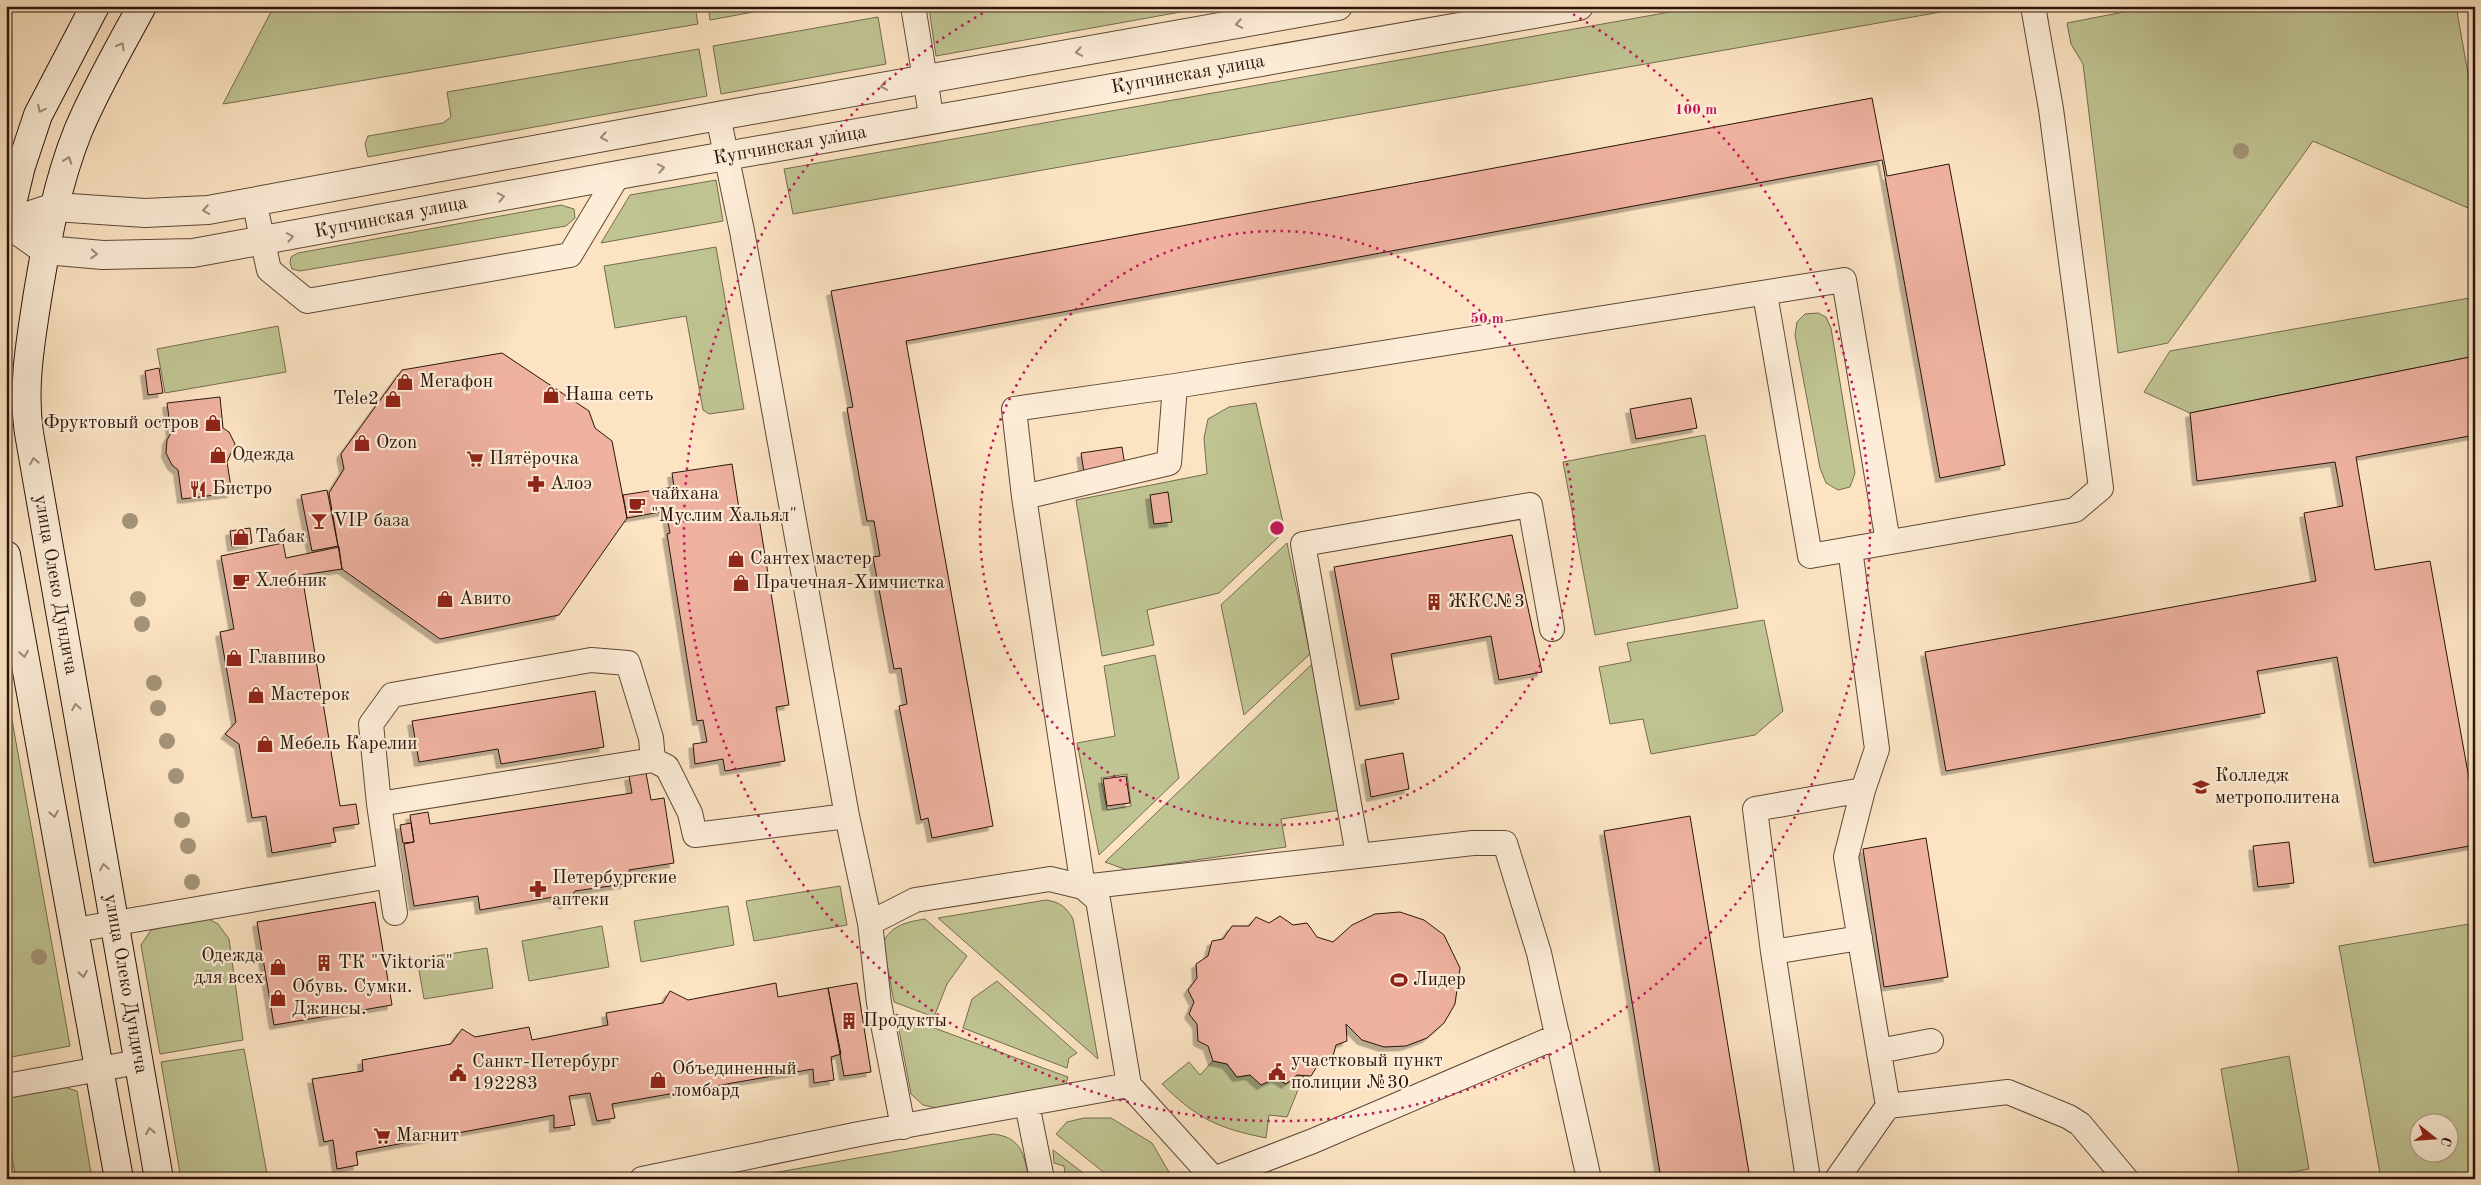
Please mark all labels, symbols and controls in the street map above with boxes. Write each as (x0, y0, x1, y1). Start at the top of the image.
one-way arrow (1234, 18, 1243, 28)
one-way arrow (115, 42, 125, 51)
one-way arrow (1074, 47, 1083, 57)
street label: Купчинская улица (1110, 52, 1267, 98)
one-way arrow (880, 81, 888, 91)
text: 100 m (1675, 103, 1717, 118)
one-way arrow (37, 104, 47, 113)
street label: Купчинская улица (712, 123, 869, 169)
one-way arrow (599, 131, 608, 141)
one-way arrow (62, 156, 72, 165)
one-way arrow (657, 164, 665, 174)
one-way arrow (497, 193, 506, 203)
street label: Купчинская улица (313, 194, 470, 242)
one-way arrow (202, 204, 211, 214)
one-way arrow (285, 232, 294, 243)
one-way arrow (90, 248, 98, 259)
text: 50 m (1470, 312, 1504, 327)
shop icon: Мегафон (395, 372, 415, 392)
place label: Мегафон (419, 373, 493, 392)
shop icon: Наша сеть (541, 385, 561, 405)
place label: Наша сеть (565, 386, 654, 405)
shop icon: Tele2 (383, 389, 403, 409)
place label: Tele2 (333, 390, 379, 409)
shop icon: Фруктовый остров (203, 413, 223, 433)
place label: Фруктовый остров (43, 414, 199, 433)
shop icon: Ozon (352, 433, 372, 453)
place label: Ozon (376, 434, 417, 453)
shop icon: Одежда (208, 445, 228, 465)
place label: Одежда (232, 446, 295, 465)
supermarket icon: Пятёрочка (465, 449, 485, 469)
place label: Пятёрочка (489, 450, 580, 469)
one-way arrow (29, 456, 39, 465)
pharmacy icon: Алоэ (526, 474, 546, 494)
place label: Алоэ (550, 475, 592, 494)
restaurant icon: Бистро (188, 479, 208, 499)
place label: Бистро (212, 480, 272, 499)
place label: чайхана "Муслим Хальял" (651, 485, 797, 526)
street label: улица Олеко Дундича (30, 494, 80, 677)
cafe icon: чайхана "Муслим Хальял" (627, 495, 647, 515)
bar icon: VIP база (309, 511, 329, 531)
place label: VIP база (333, 512, 410, 531)
centre of rings (1268, 519, 1286, 537)
shop icon: Табак (231, 527, 251, 547)
place label: Табак (255, 528, 306, 547)
shop icon: Сантех мастер (726, 549, 746, 569)
place label: Сантех мастер (750, 550, 872, 569)
cafe icon: Хлебник (231, 571, 251, 591)
place label: Хлебник (255, 572, 328, 591)
shop icon: Прачечная-Химчистка (731, 573, 751, 593)
place label: Прачечная-Химчистка (755, 574, 946, 593)
shop icon: Авито (435, 589, 455, 609)
place label: Авито (459, 590, 511, 609)
building icon: ЖКС№3 (1424, 592, 1444, 612)
place label: ЖКС№3 (1448, 593, 1525, 612)
shop icon: Главпиво (224, 648, 244, 668)
place label: Главпиво (248, 649, 326, 668)
one-way arrow (19, 650, 29, 659)
shop icon: Мастерок (246, 685, 266, 705)
place label: Мастерок (270, 686, 351, 705)
one-way arrow (72, 703, 82, 712)
shop icon: Мебель Карелии (255, 734, 275, 754)
place label: Мебель Карелии (279, 735, 417, 754)
place label: Колледж метрополитена (2215, 767, 2341, 808)
school or university icon: Колледж метрополитена (2191, 777, 2211, 797)
one-way arrow (48, 810, 58, 819)
one-way arrow (99, 863, 109, 872)
place label: Петербургские аптеки (552, 869, 677, 910)
pharmacy icon: Петербургские аптеки (528, 879, 548, 899)
street label: улица Олеко Дундича (100, 893, 150, 1076)
place label: Одежда для всех (194, 947, 265, 988)
building icon: ТК "Viktoria" (314, 953, 334, 973)
place label: ТК "Viktoria" (338, 954, 453, 973)
shop icon: Одежда для всех (268, 957, 288, 977)
one-way arrow (77, 970, 87, 978)
sports icon: Лидер (1389, 970, 1409, 990)
place label: Лидер (1413, 971, 1466, 990)
place label: Обувь. Сумки. Джинсы. (292, 978, 412, 1019)
shop icon: Обувь. Сумки. Джинсы. (268, 988, 288, 1008)
building icon: Продукты (839, 1011, 859, 1031)
place label: Продукты (863, 1012, 947, 1031)
place label: участковый пункт полиции №30 (1291, 1052, 1443, 1093)
place label: Санкт-Петербург 192283 (472, 1053, 619, 1094)
place label: Объединенный ломбард (672, 1060, 797, 1101)
public building icon: участковый пункт полиции №30 (1267, 1062, 1287, 1082)
public building icon: Санкт-Петербург 192283 (448, 1063, 468, 1083)
shop icon: Объединенный ломбард (648, 1070, 668, 1090)
north arrow (2408, 1112, 2458, 1162)
one-way arrow (146, 1126, 156, 1135)
supermarket icon: Магнит (372, 1126, 392, 1146)
place label: Магнит (396, 1127, 459, 1146)
text: С (2437, 1135, 2454, 1148)

